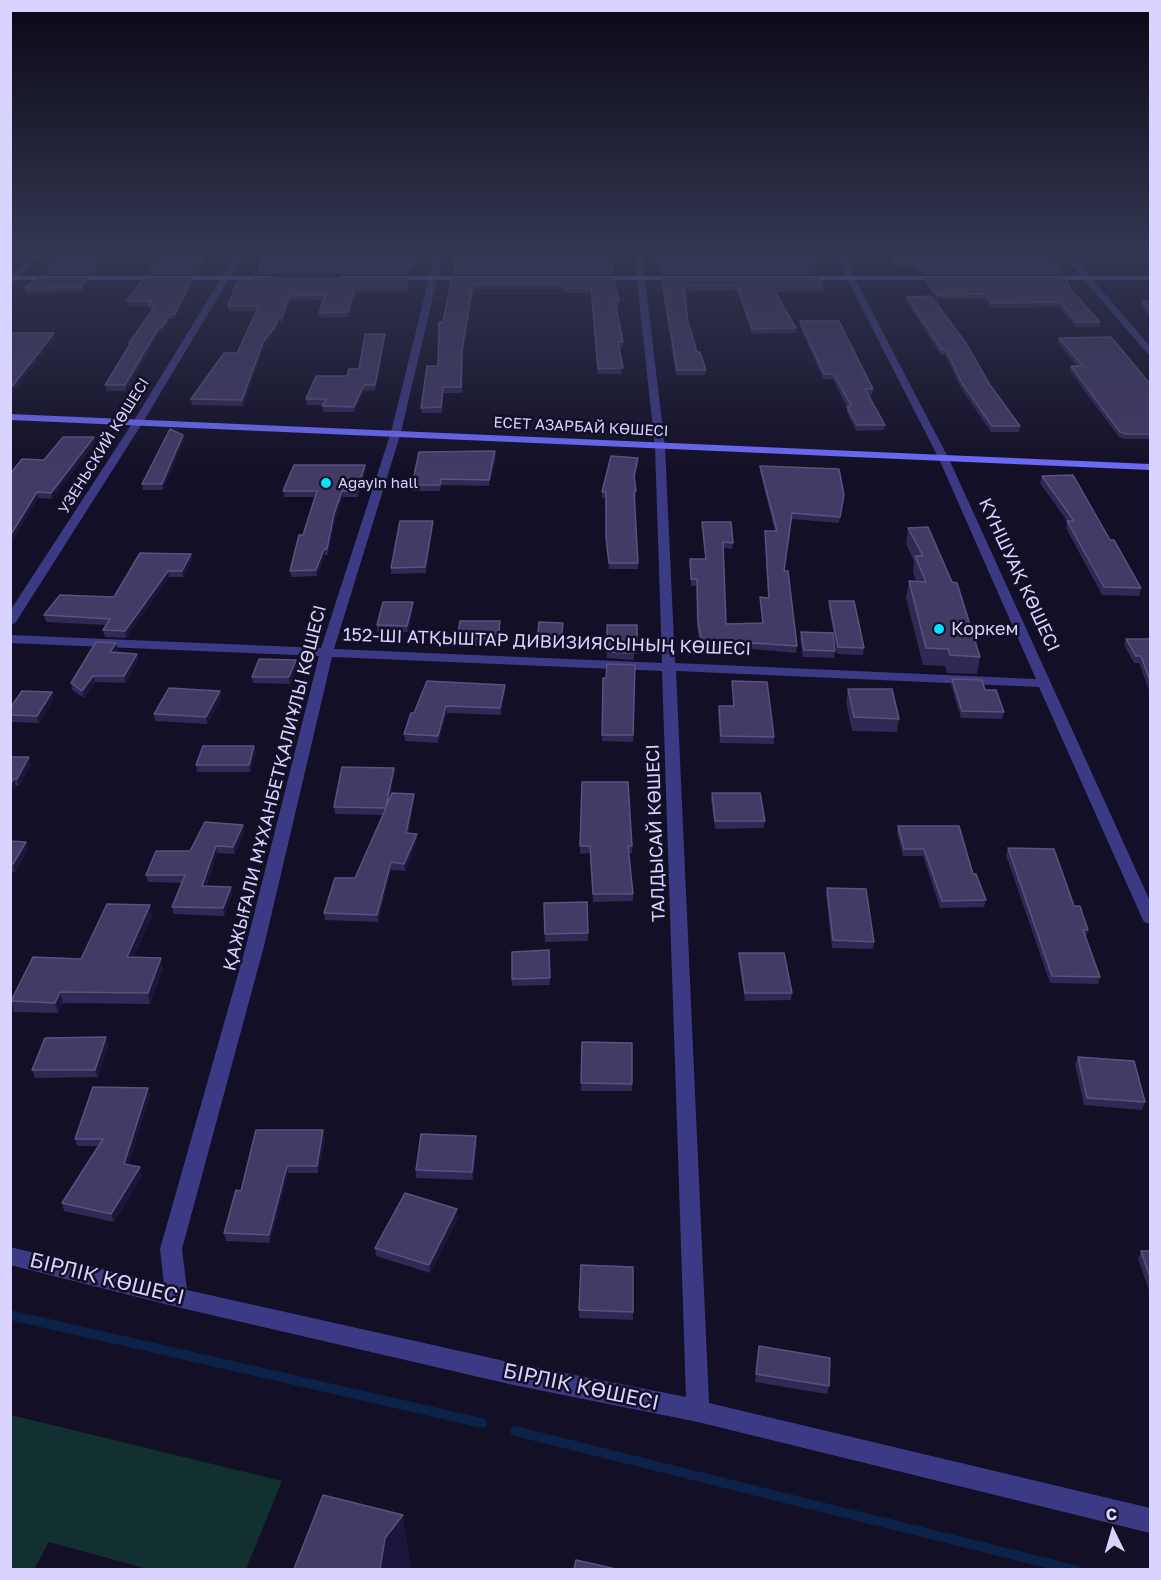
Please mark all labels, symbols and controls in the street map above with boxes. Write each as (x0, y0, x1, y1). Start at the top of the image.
street label: УЗЕНЬСКИЙ КӨШЕСІ (55, 375, 153, 517)
street label: ЕСЕТ АЗАРБАЙ КӨШЕСІ (493, 413, 669, 441)
place label: Agayin hall (338, 474, 418, 492)
marker: Agayin hall (319, 476, 333, 490)
street label: КҮНШУАҚ КӨШЕСІ (974, 495, 1064, 655)
street label: ҚАЖЫҒАЛИ МҰХАНБЕТҚАЛИҰЛЫ КӨШЕСІ (219, 603, 331, 973)
place label: Коркем (951, 618, 1018, 640)
marker: Коркем (932, 622, 946, 636)
street label: 152-ШІ АТҚЫШТАР ДИВИЗИЯСЫНЫҢ КӨШЕСІ (342, 624, 752, 660)
street label: ТАЛДЫСАЙ КӨШЕСІ (642, 744, 670, 922)
street label: БІРЛІК КӨШЕСІ (27, 1248, 187, 1310)
street label: БІРЛІК КӨШЕСІ (501, 1358, 661, 1416)
north arrow (1083, 1502, 1143, 1562)
text: С (1105, 1504, 1118, 1525)

